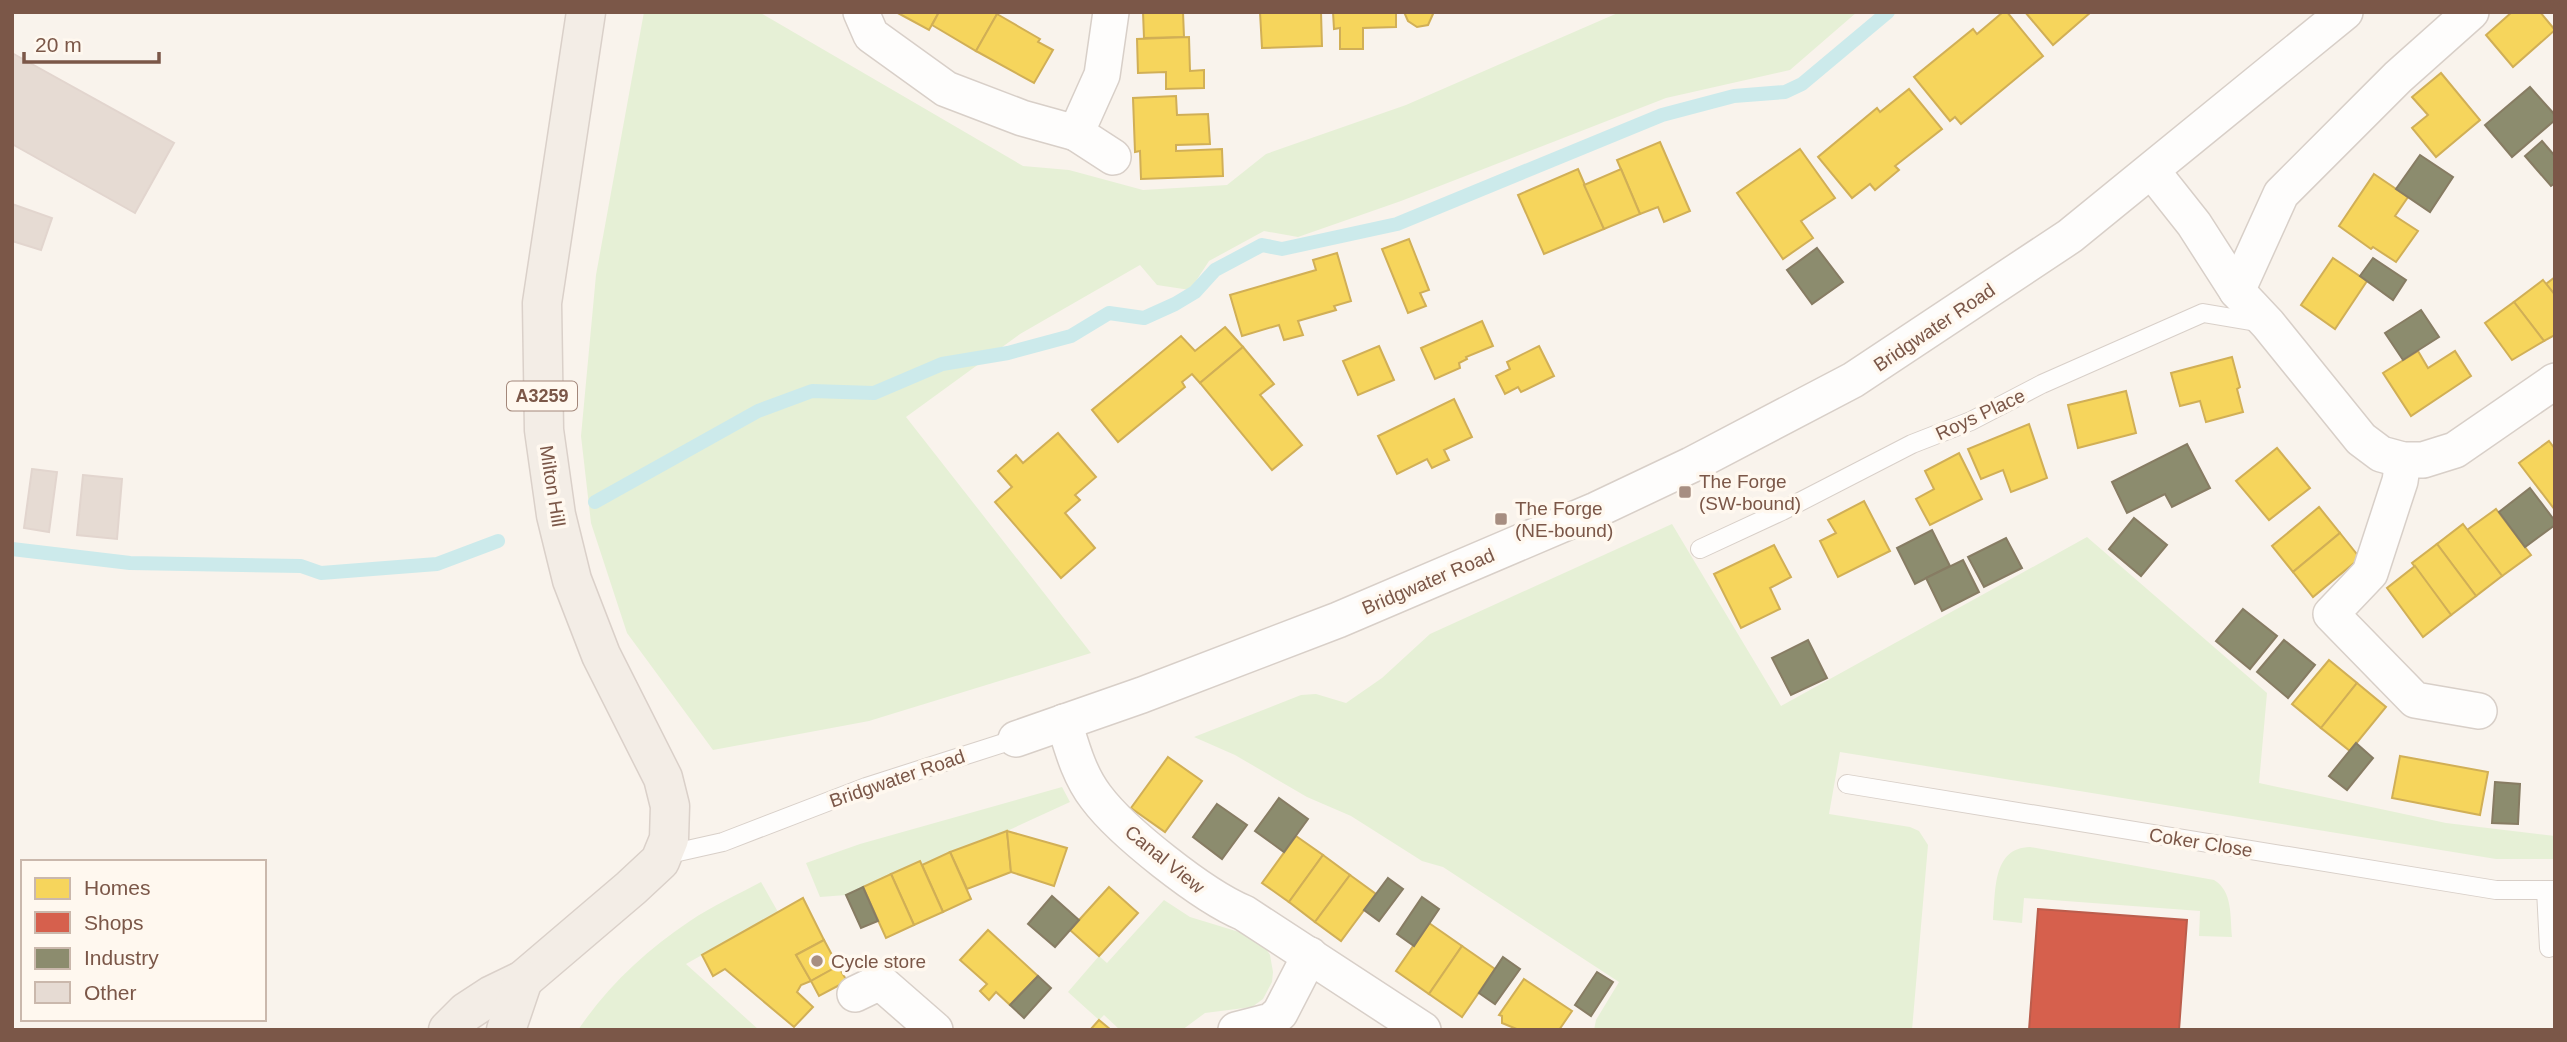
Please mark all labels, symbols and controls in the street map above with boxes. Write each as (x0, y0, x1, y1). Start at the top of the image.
scale bar (24, 21, 159, 65)
text: 20 m (35, 33, 82, 56)
street label: Bridgwater Road (1870, 279, 1999, 376)
road number: A3259 (507, 382, 577, 410)
street label: Roys Place (1932, 385, 2028, 444)
street label: Milton Hill (536, 444, 569, 528)
place label: The Forge (SW-bound) (1699, 471, 1801, 514)
marker: The Forge (SW-bound) (1677, 484, 1693, 500)
place label: The Forge (NE-bound) (1515, 498, 1613, 541)
marker: The Forge (NE-bound) (1493, 511, 1509, 527)
street label: Bridgwater Road (1359, 544, 1497, 619)
street label: Bridgwater Road (827, 746, 967, 811)
street label: Canal View (1121, 821, 1209, 898)
street label: Coker Close (2148, 824, 2254, 861)
legend (21, 860, 266, 1021)
text: Homes (84, 876, 151, 899)
text: Shops (84, 911, 144, 934)
text: Industry (84, 946, 159, 969)
place label: Cycle store (831, 951, 926, 972)
marker: Cycle store (809, 953, 825, 969)
text: Other (84, 981, 137, 1004)

